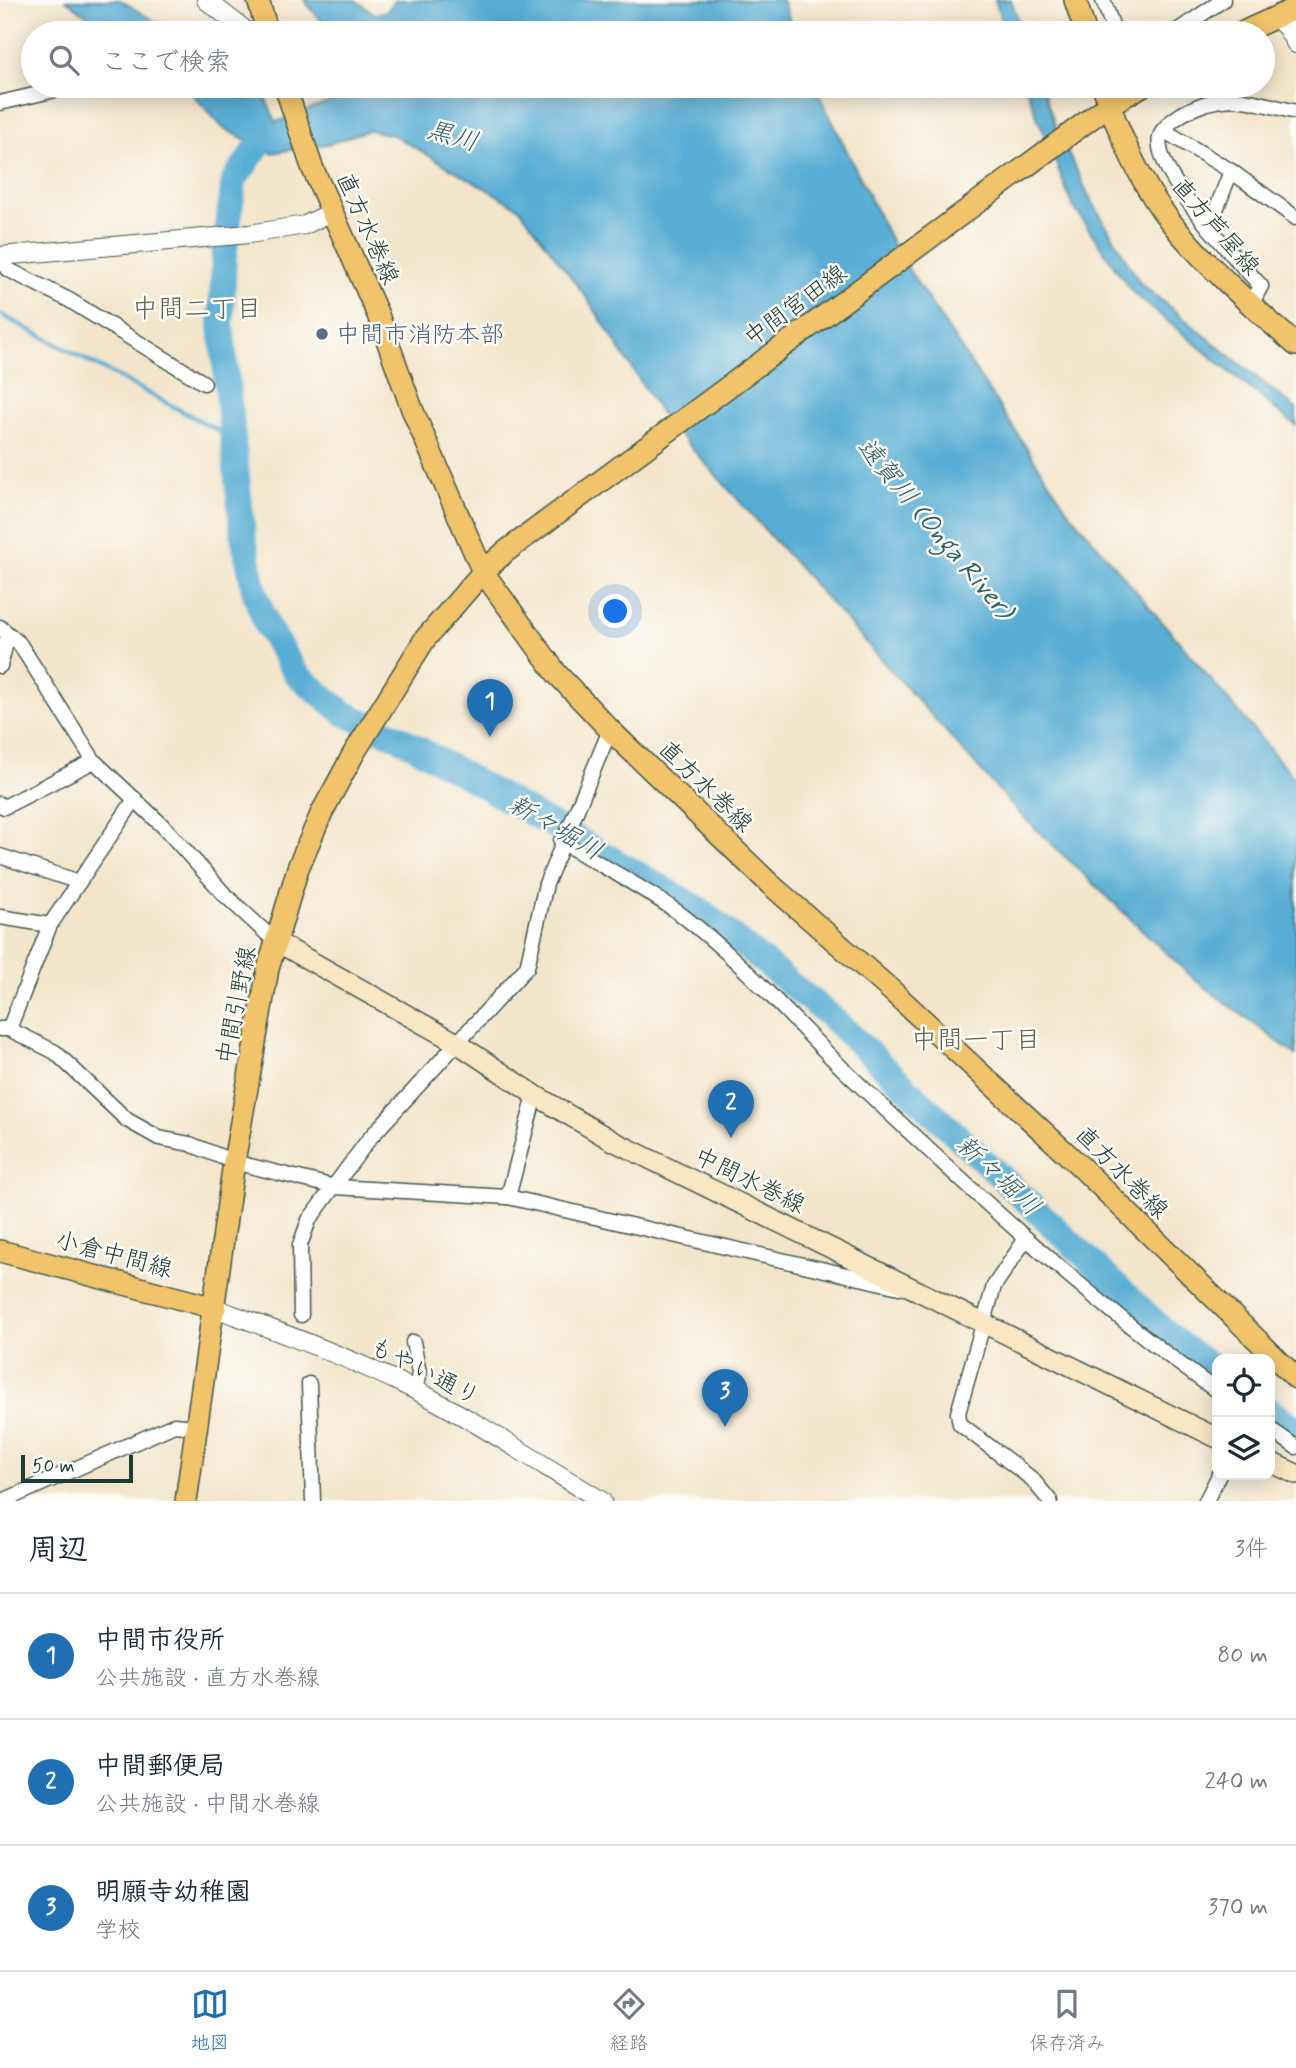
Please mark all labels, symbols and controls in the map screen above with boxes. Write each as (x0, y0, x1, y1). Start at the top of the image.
search box (21, 21, 1275, 98)
icon: search (45, 41, 83, 79)
text: ここで検索 (101, 46, 231, 80)
water label: 黒川 (423, 113, 482, 160)
street label: 直方水巻線 (328, 167, 405, 290)
street label: 直方芦屋線 (1164, 172, 1266, 282)
street label: 中間宮田線 (738, 258, 854, 354)
district label: 中間二丁目 (132, 293, 262, 327)
place label: 中間市消防本部 (336, 320, 504, 351)
marker: 中間市消防本部 (314, 326, 330, 342)
water label: 遠賀川 (Onga River) (846, 431, 1022, 631)
your location (598, 594, 632, 628)
pin: 1 (467, 679, 513, 737)
street label: 直方水巻線 (651, 734, 759, 840)
water label: 新々堀川 (501, 788, 609, 869)
street label: 中間引野線 (211, 943, 264, 1067)
district label: 中間一丁目 (911, 1024, 1041, 1058)
pin: 2 (708, 1080, 754, 1138)
street label: 直方水巻線 (1068, 1120, 1174, 1226)
water label: 新々堀川 (948, 1129, 1047, 1224)
street label: 中間水巻線 (689, 1141, 810, 1222)
street label: 小倉中間線 (52, 1225, 176, 1286)
street label: もやい通り (364, 1331, 485, 1413)
map controls (1212, 1354, 1275, 1480)
button: locate (1212, 1354, 1275, 1417)
pin: 3 (702, 1369, 748, 1427)
button: layers (1212, 1417, 1275, 1480)
scale bar (21, 1452, 133, 1484)
text: 50 m (32, 1454, 75, 1479)
text: 周辺 (28, 1531, 88, 1570)
text: 3件 (1235, 1535, 1268, 1565)
text: 中間市役所 (95, 1624, 225, 1658)
text: 1 (46, 1641, 56, 1671)
text: 80 m (1217, 1641, 1268, 1671)
text: 公共施設 · 直方水巻線 (95, 1664, 320, 1694)
text: 中間郵便局 (95, 1750, 225, 1784)
text: 2 (45, 1767, 57, 1797)
text: 240 m (1204, 1767, 1268, 1797)
text: 公共施設 · 中間水巻線 (95, 1790, 320, 1820)
text: 明願寺幼稚園 (95, 1876, 251, 1910)
text: 3 (46, 1893, 56, 1923)
text: 370 m (1208, 1893, 1268, 1923)
text: 学校 (95, 1916, 141, 1946)
tab: 地図 (191, 1985, 229, 2056)
tab: 経路 (610, 1985, 648, 2056)
tab: 保存済み (1029, 1985, 1105, 2056)

